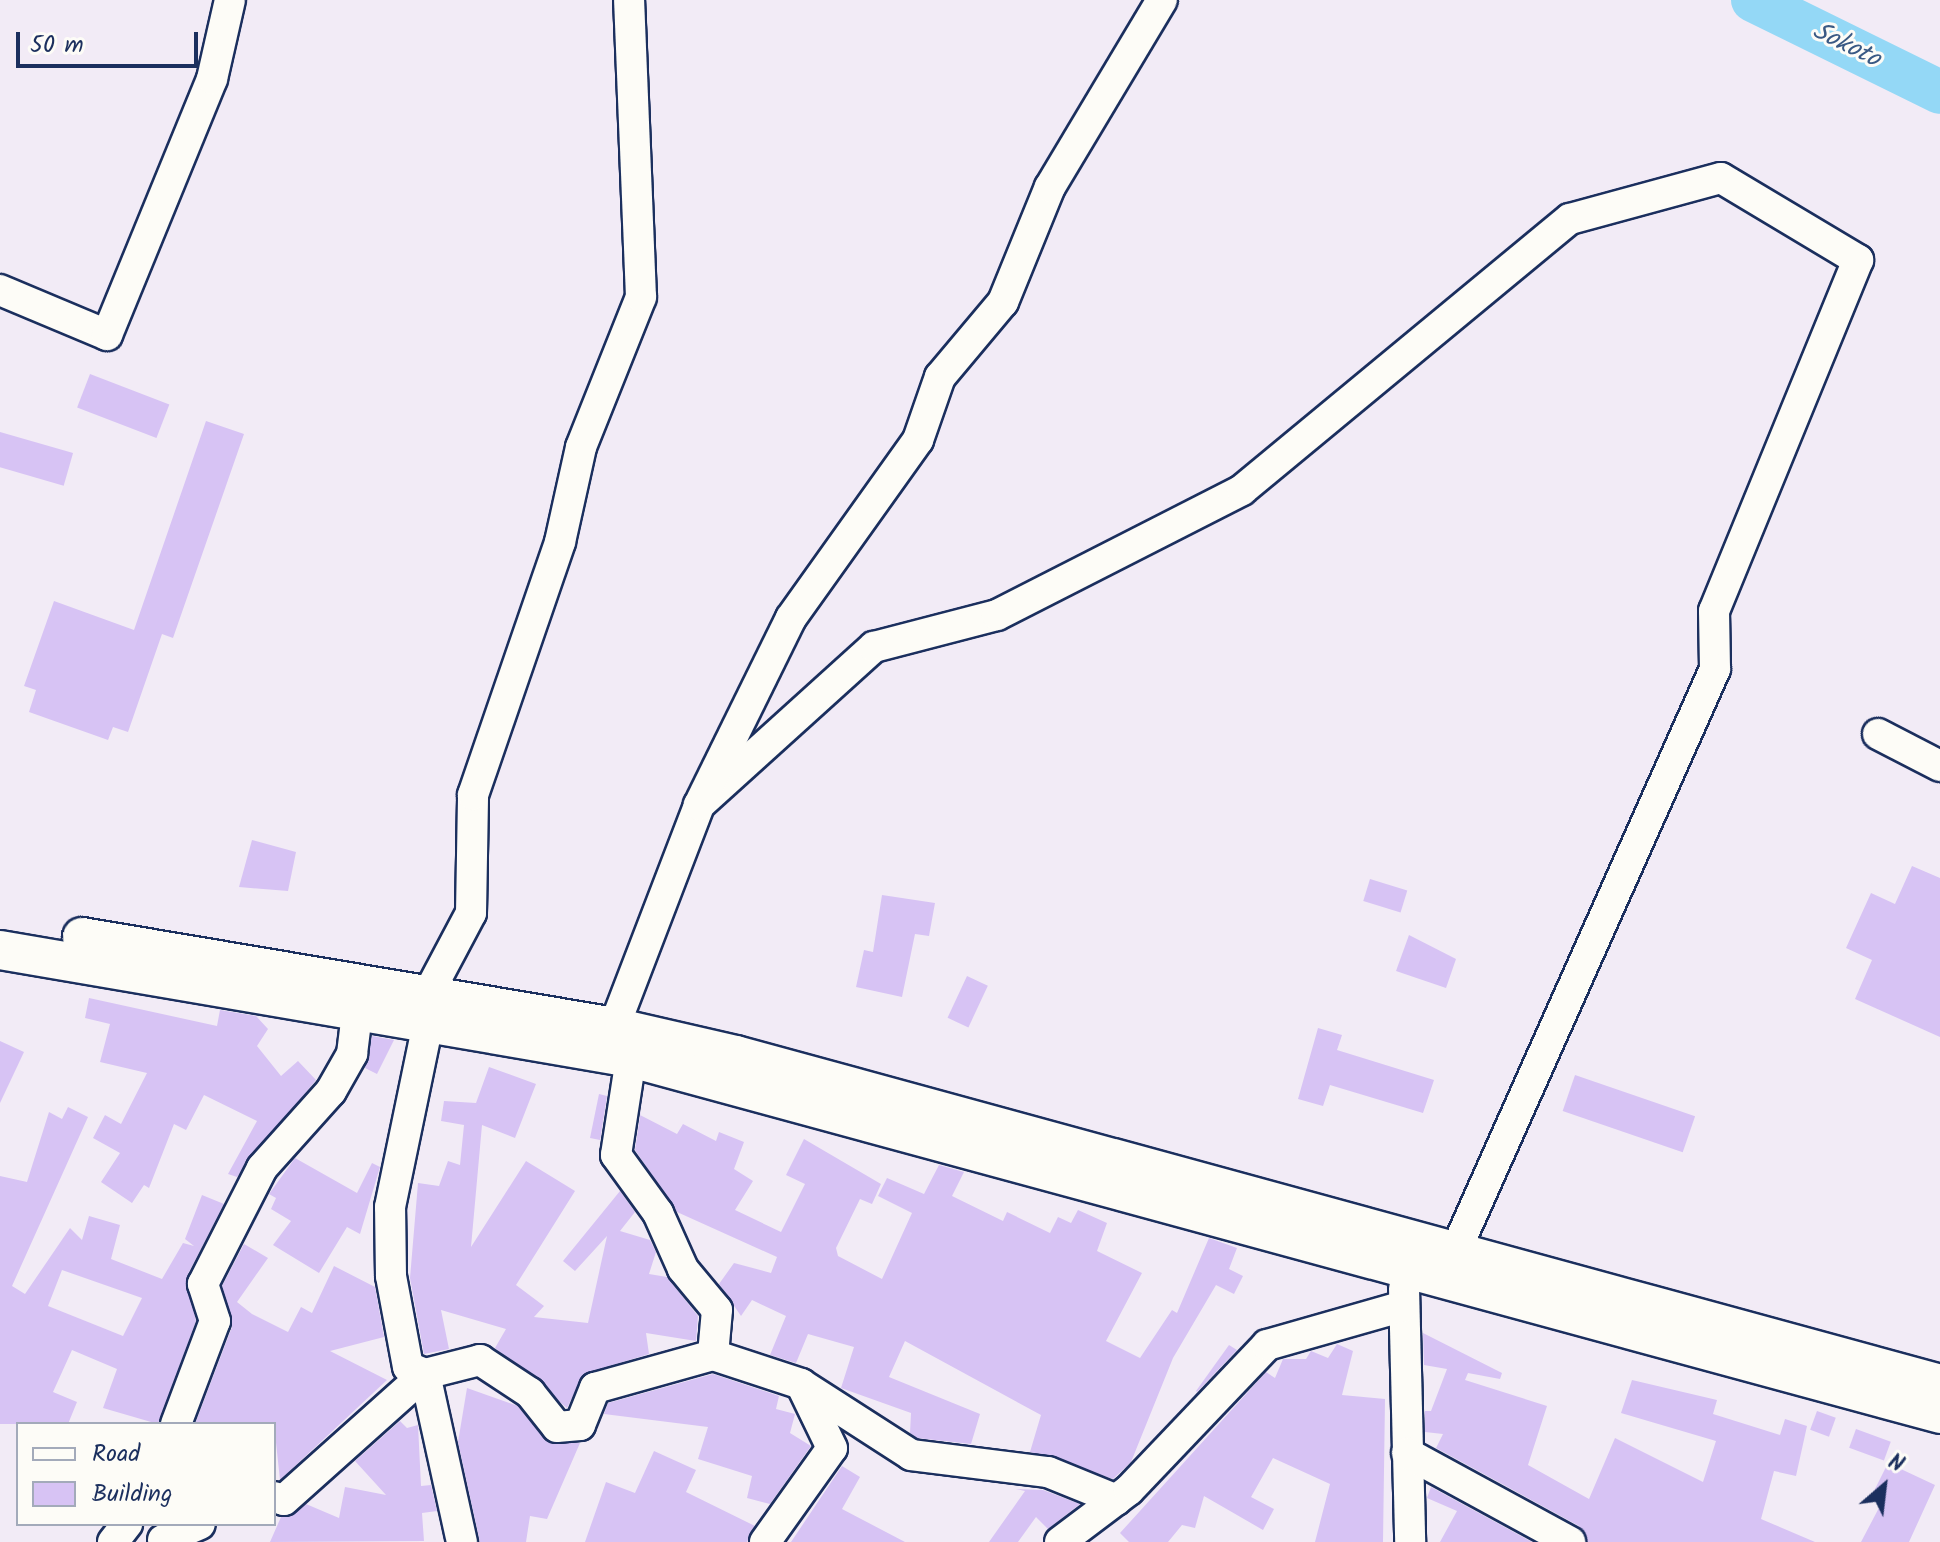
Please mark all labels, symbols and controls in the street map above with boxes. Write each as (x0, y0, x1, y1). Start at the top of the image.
scale bar (20, 16, 202, 66)
water label: Sokoto (1807, 16, 1885, 76)
text: 50 m (30, 26, 84, 65)
legend (16, 1422, 276, 1526)
text: Road (92, 1435, 140, 1474)
north arrow (1844, 1446, 1924, 1526)
text: N (1881, 1446, 1910, 1483)
text: Building (92, 1475, 172, 1514)

